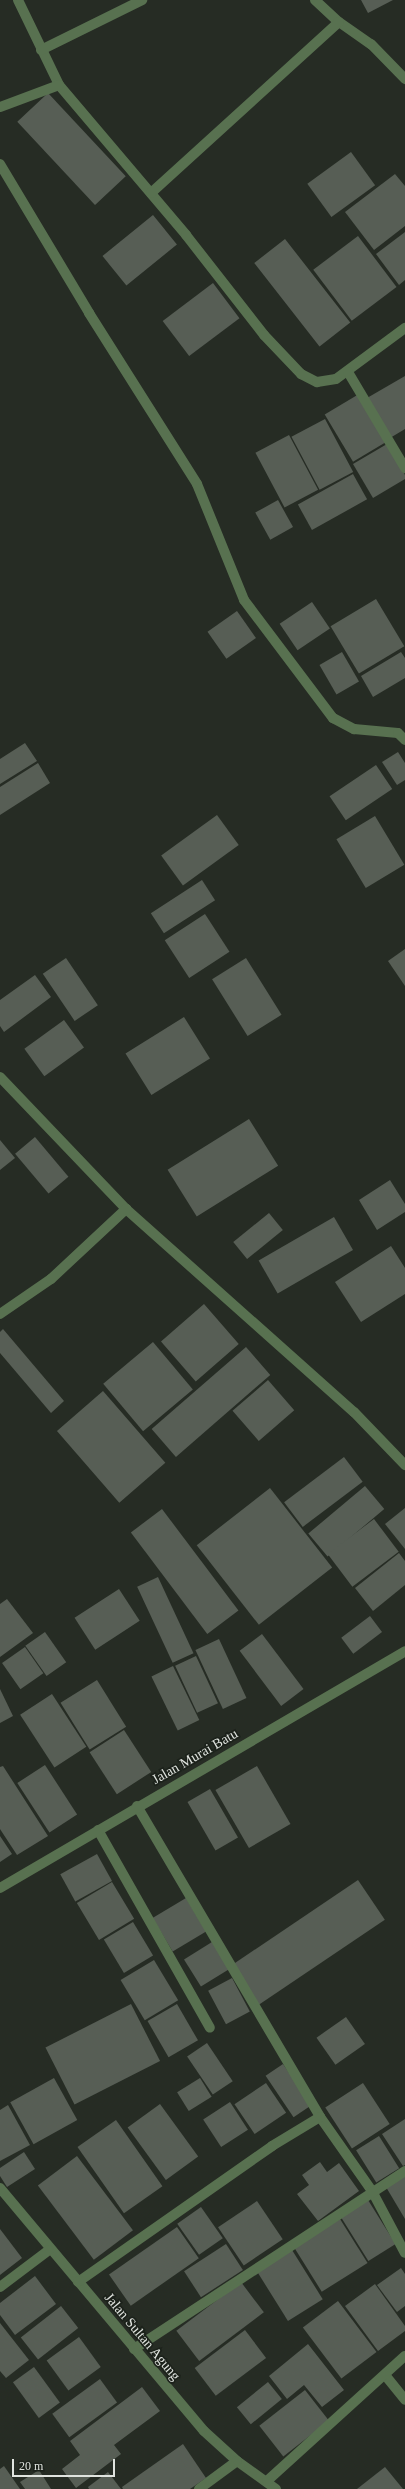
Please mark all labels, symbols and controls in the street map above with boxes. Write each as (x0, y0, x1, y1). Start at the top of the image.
street label: Jalan Murai Batu (149, 1726, 241, 1788)
street label: Jalan Sultan Agung (100, 2290, 184, 2384)
scale bar (14, 2451, 117, 2477)
text: 20 m (19, 2459, 43, 2473)

